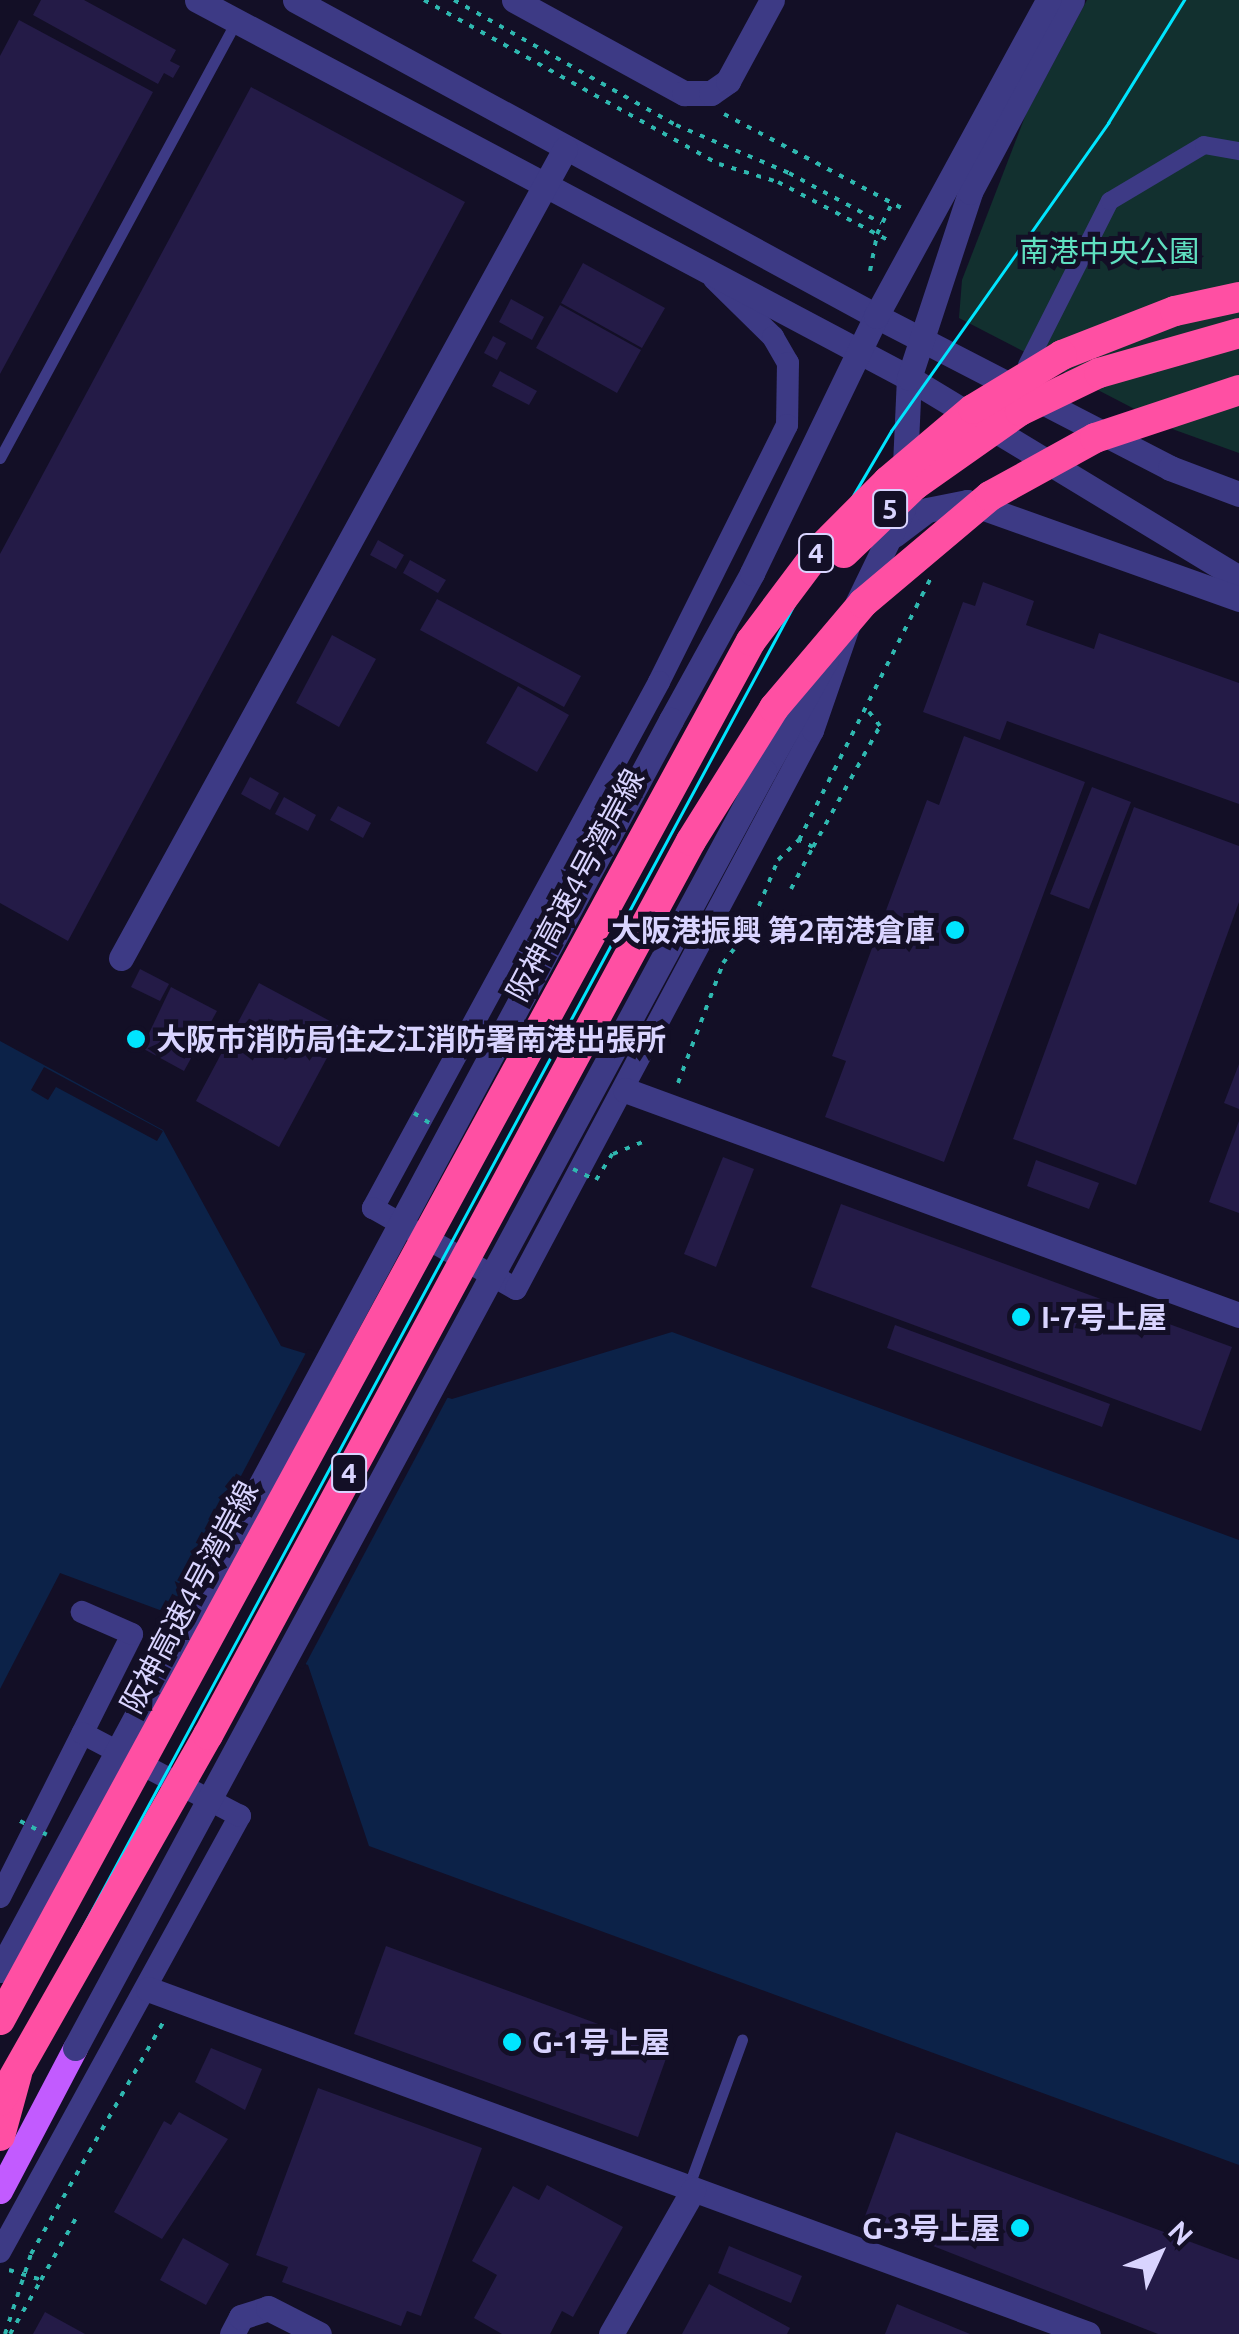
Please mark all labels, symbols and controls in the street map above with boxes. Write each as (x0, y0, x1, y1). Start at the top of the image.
park label: 南港中央公園 (1019, 233, 1199, 269)
road number: 5 (870, 486, 910, 532)
road number: 4 (796, 530, 836, 576)
street label: 阪神高速4号湾岸線 (499, 763, 651, 1007)
place label: 大阪港振興 第2南港倉庫 (611, 912, 935, 948)
marker: 大阪港振興 第2南港倉庫 (944, 919, 966, 941)
place label: 大阪市消防局住之江消防署南港出張所 (156, 1021, 666, 1057)
marker: 大阪市消防局住之江消防署南港出張所 (125, 1028, 147, 1050)
place label: I-7号上屋 (1041, 1299, 1167, 1335)
marker: I-7号上屋 (1010, 1306, 1032, 1328)
road number: 4 (329, 1450, 369, 1496)
street label: 阪神高速4号湾岸線 (113, 1475, 265, 1719)
place label: G-1号上屋 (532, 2024, 670, 2060)
marker: G-1号上屋 (501, 2031, 523, 2053)
north arrow (1109, 2204, 1209, 2304)
place label: G-3号上屋 (862, 2210, 1000, 2246)
text: N (1163, 2215, 1199, 2251)
marker: G-3号上屋 (1009, 2217, 1031, 2239)

